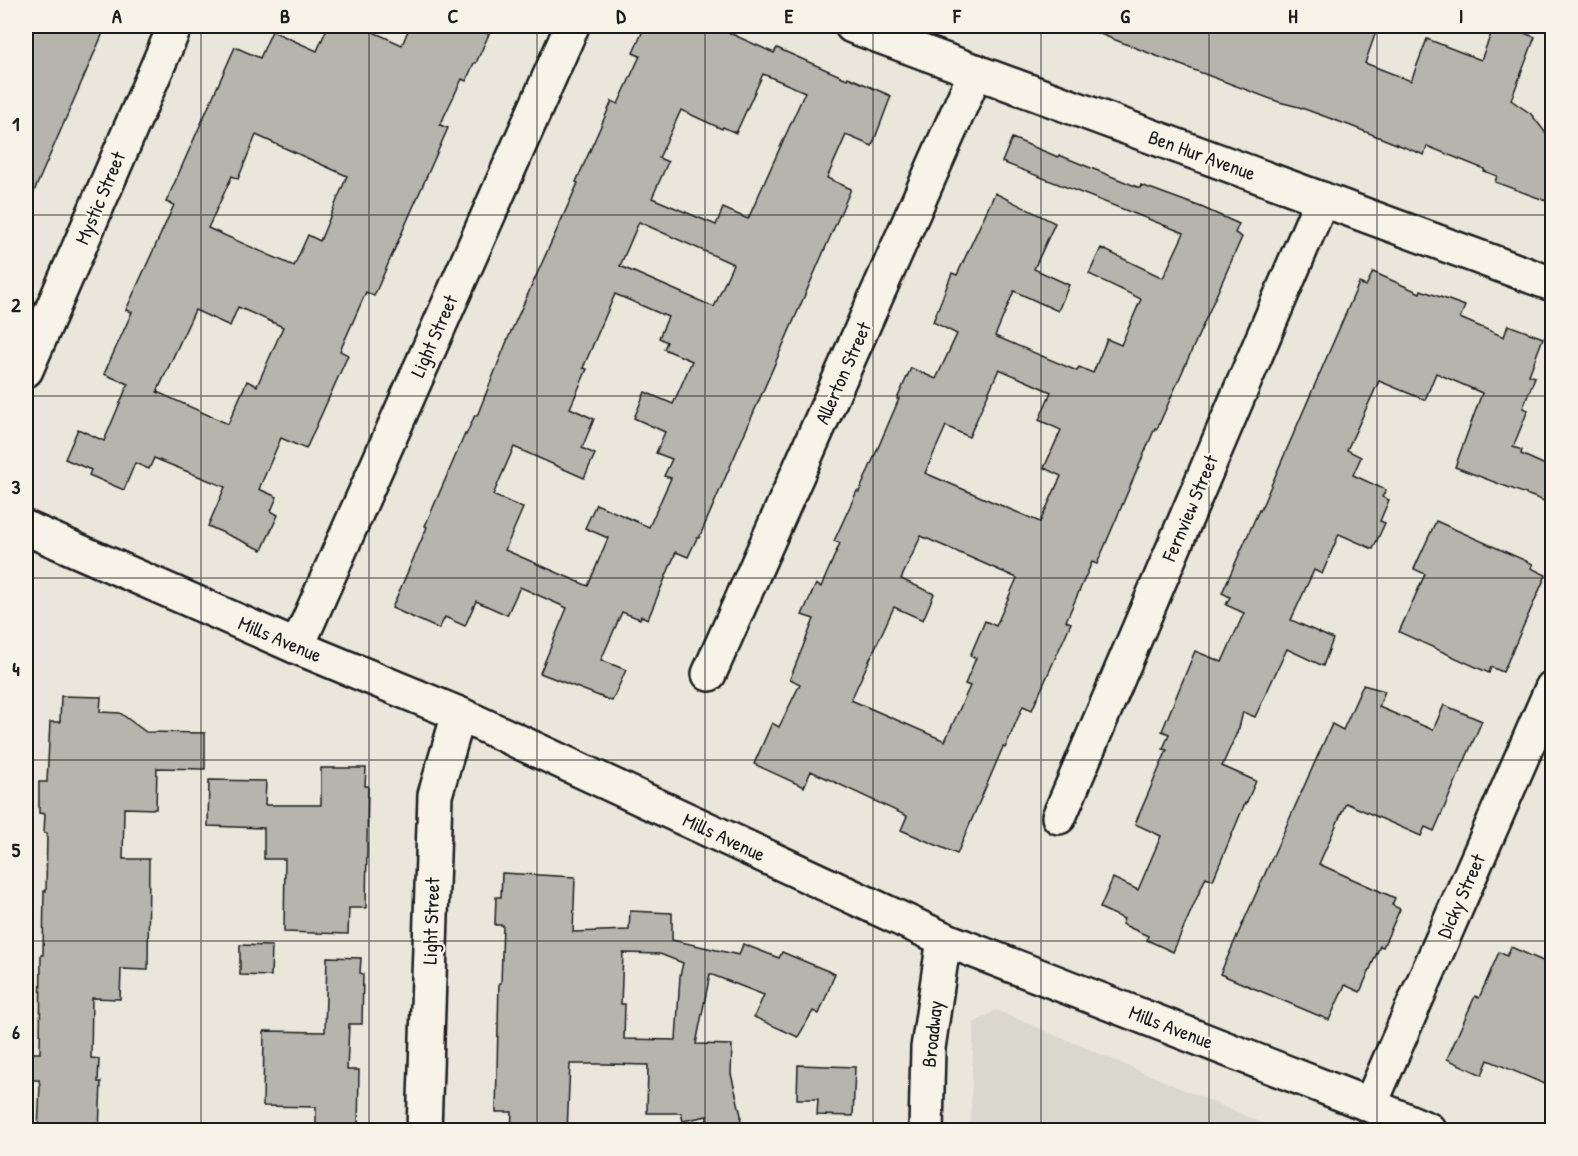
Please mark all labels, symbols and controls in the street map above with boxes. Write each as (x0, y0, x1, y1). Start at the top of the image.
text: A (112, 2, 122, 29)
text: B (280, 2, 290, 29)
text: C (448, 2, 459, 29)
text: D (616, 2, 626, 29)
text: E (785, 2, 794, 29)
text: F (952, 2, 962, 29)
text: G (1120, 2, 1130, 29)
text: H (1288, 2, 1298, 29)
text: I (1459, 2, 1463, 29)
text: 1 (12, 110, 20, 137)
street label: Ben Hur Avenue (1145, 123, 1260, 186)
street label: Mystic Street (68, 146, 132, 248)
street label: Light Street (403, 289, 464, 381)
text: 2 (11, 291, 21, 318)
street label: Allerton Street (808, 316, 878, 428)
street label: Fernview Street (1155, 449, 1224, 566)
text: 3 (12, 473, 21, 500)
street label: Mills Avenue (234, 609, 326, 668)
text: 4 (12, 655, 20, 682)
street label: Mills Avenue (679, 806, 770, 867)
text: 5 (12, 836, 21, 863)
street label: Dicky Street (1430, 848, 1492, 942)
street label: Light Street (415, 876, 446, 965)
street label: Mills Avenue (1125, 998, 1217, 1055)
street label: Broadway (915, 999, 948, 1069)
text: 6 (12, 1018, 20, 1045)

